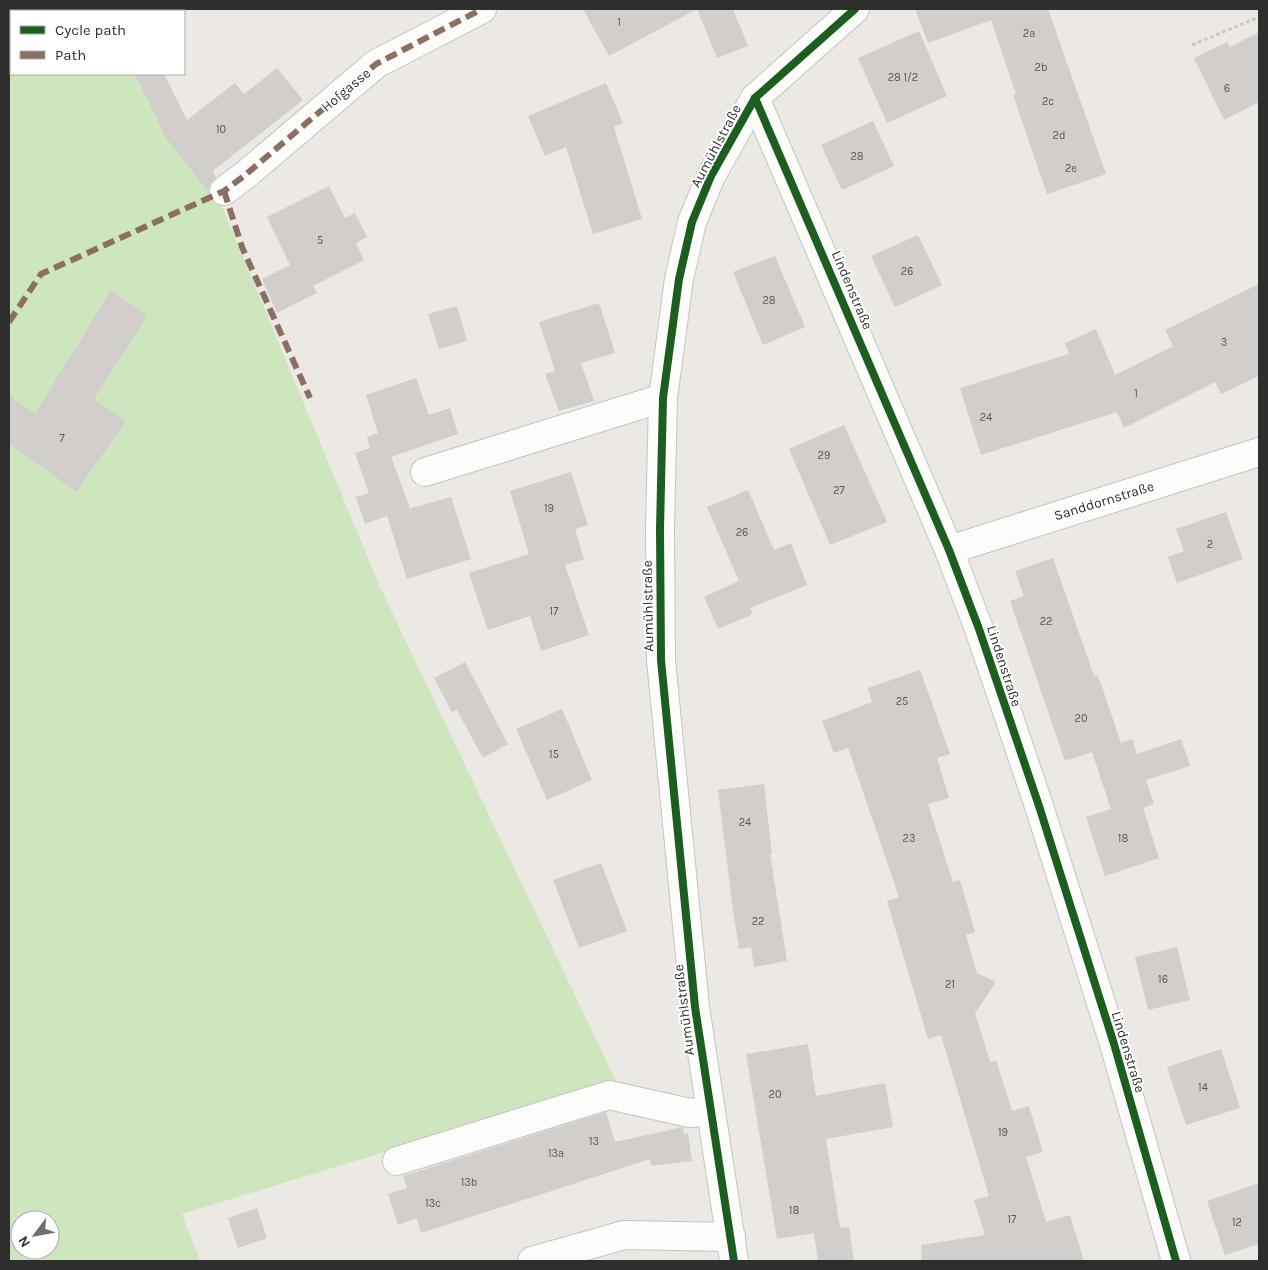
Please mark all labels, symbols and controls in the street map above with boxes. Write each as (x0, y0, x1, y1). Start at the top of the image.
legend (10, 10, 185, 75)
house number: 1 (617, 16, 621, 29)
text: Cycle path (55, 21, 126, 39)
house number: 2a (1023, 27, 1035, 40)
text: Path (55, 46, 86, 64)
house number: 2b (1035, 61, 1047, 74)
street label: Hofgasse (318, 65, 374, 115)
house number: 28 1/2 (888, 71, 918, 84)
house number: 6 (1224, 82, 1230, 95)
house number: 2c (1042, 95, 1054, 108)
street label: Aumühlstraße (687, 102, 745, 190)
house number: 10 (216, 123, 226, 136)
house number: 2d (1053, 129, 1065, 142)
house number: 28 (850, 150, 864, 163)
house number: 2e (1065, 162, 1077, 175)
house number: 5 (317, 234, 323, 247)
street label: Lindenstraße (828, 248, 876, 332)
house number: 26 (901, 265, 913, 278)
house number: 28 (762, 294, 776, 307)
house number: 3 (1221, 336, 1227, 349)
house number: 1 (1134, 387, 1138, 400)
house number: 24 (980, 411, 992, 424)
house number: 7 (59, 432, 65, 445)
house number: 29 (818, 449, 830, 462)
street label: Sanddornstraße (1052, 478, 1156, 524)
house number: 27 (833, 484, 845, 497)
house number: 19 (544, 502, 554, 515)
house number: 26 (736, 526, 748, 539)
house number: 2 (1207, 538, 1213, 551)
street label: Aumühlstraße (639, 560, 657, 652)
house number: 17 (550, 605, 558, 618)
house number: 22 (1040, 615, 1052, 628)
street label: Lindenstraße (983, 623, 1025, 709)
house number: 25 (896, 695, 908, 708)
house number: 20 (1075, 712, 1087, 725)
house number: 15 (549, 748, 559, 761)
house number: 24 (739, 816, 751, 829)
house number: 23 (903, 832, 915, 845)
house number: 18 (1118, 832, 1128, 845)
house number: 22 (752, 915, 764, 928)
street label: Aumühlstraße (670, 963, 698, 1057)
house number: 16 (1158, 973, 1168, 986)
house number: 21 (945, 978, 955, 991)
street label: Lindenstraße (1108, 1009, 1148, 1095)
house number: 14 (1198, 1081, 1208, 1094)
house number: 20 (769, 1088, 781, 1101)
house number: 19 (998, 1126, 1008, 1139)
house number: 13 (589, 1135, 599, 1148)
house number: 13a (548, 1147, 564, 1160)
house number: 13b (461, 1176, 477, 1189)
house number: 13c (425, 1197, 441, 1210)
house number: 18 (789, 1204, 799, 1217)
north arrow (10, 1210, 60, 1260)
house number: 17 (1008, 1213, 1016, 1226)
house number: 12 (1232, 1216, 1242, 1229)
text: N (15, 1233, 34, 1250)

